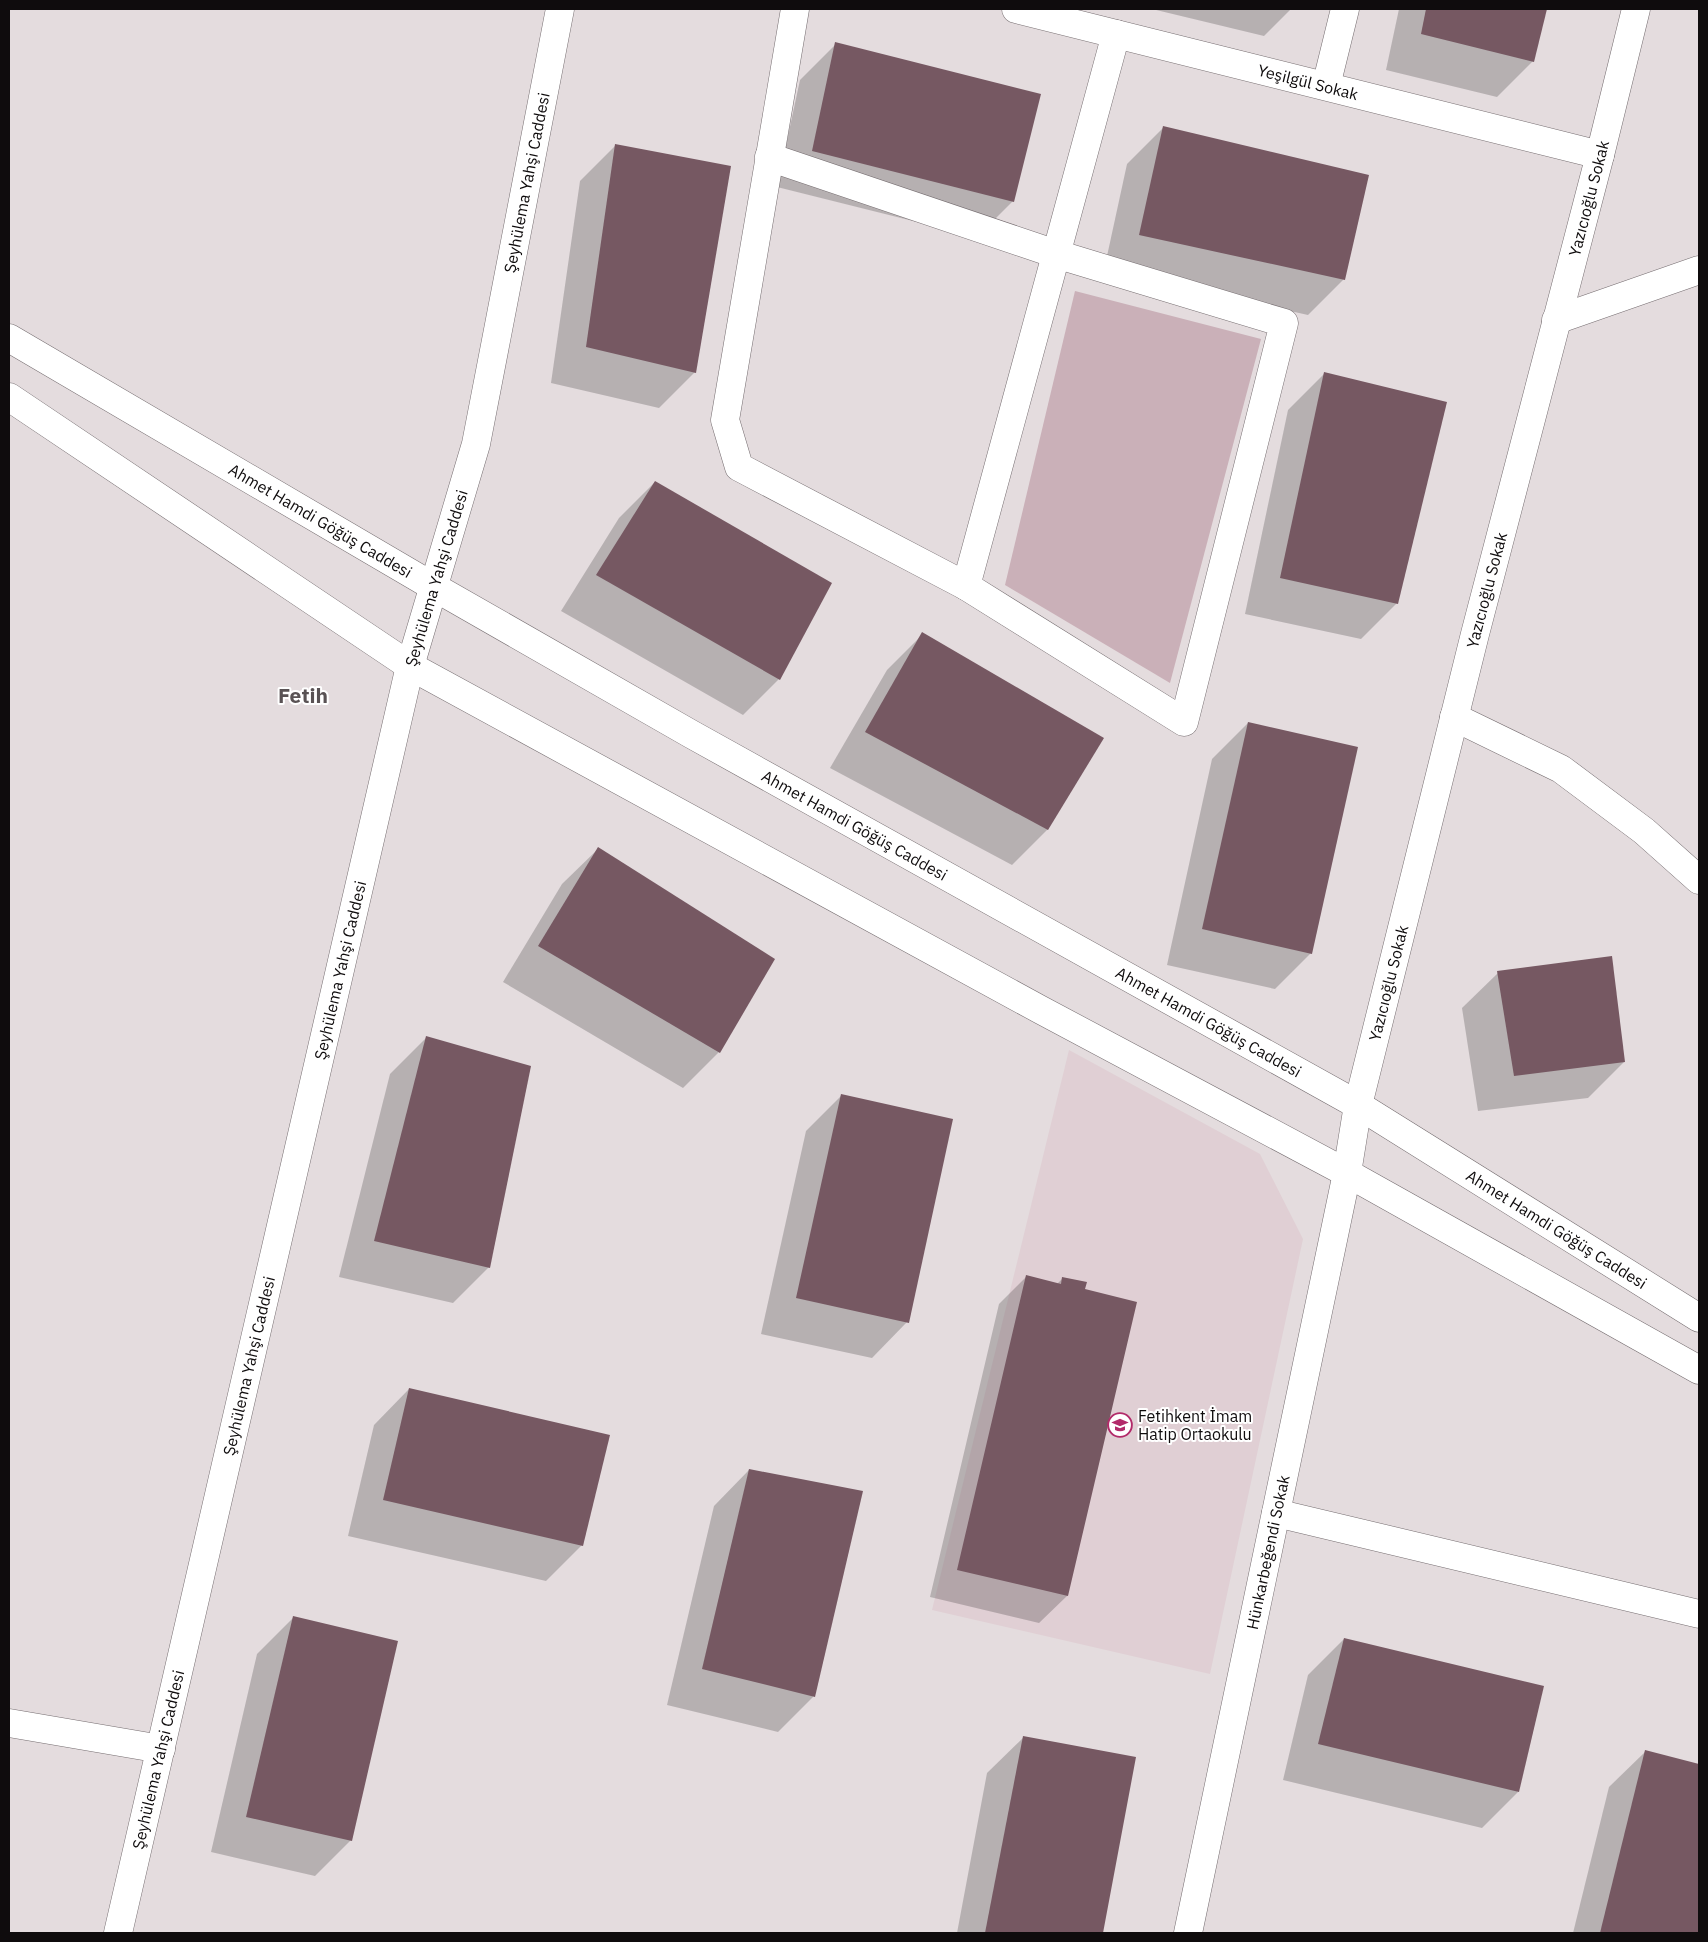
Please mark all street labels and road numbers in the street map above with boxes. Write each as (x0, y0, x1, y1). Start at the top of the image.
street label: Yeşilgül Sokak (1256, 60, 1361, 104)
street label: Şeyhülema Yahşi Caddesi (499, 91, 554, 274)
street label: Yazıcıoğlu Sokak (1564, 138, 1613, 258)
street label: Ahmet Hamdi Göğüş Caddesi (225, 459, 416, 582)
street label: Şeyhülema Yahşi Caddesi (400, 487, 472, 669)
street label: Yazıcıoğlu Sokak (1462, 529, 1511, 650)
street label: Ahmet Hamdi Göğüş Caddesi (758, 765, 951, 885)
street label: Şeyhülema Yahşi Caddesi (310, 879, 370, 1062)
street label: Yazıcıoğlu Sokak (1364, 922, 1412, 1043)
street label: Ahmet Hamdi Göğüş Caddesi (1112, 962, 1305, 1082)
street label: Ahmet Hamdi Göğüş Caddesi (1463, 1165, 1651, 1293)
street label: Şeyhülema Yahşi Caddesi (218, 1274, 279, 1457)
street label: Hünkarbeğendi Sokak (1242, 1473, 1294, 1631)
street label: Şeyhülema Yahşi Caddesi (128, 1668, 188, 1851)

